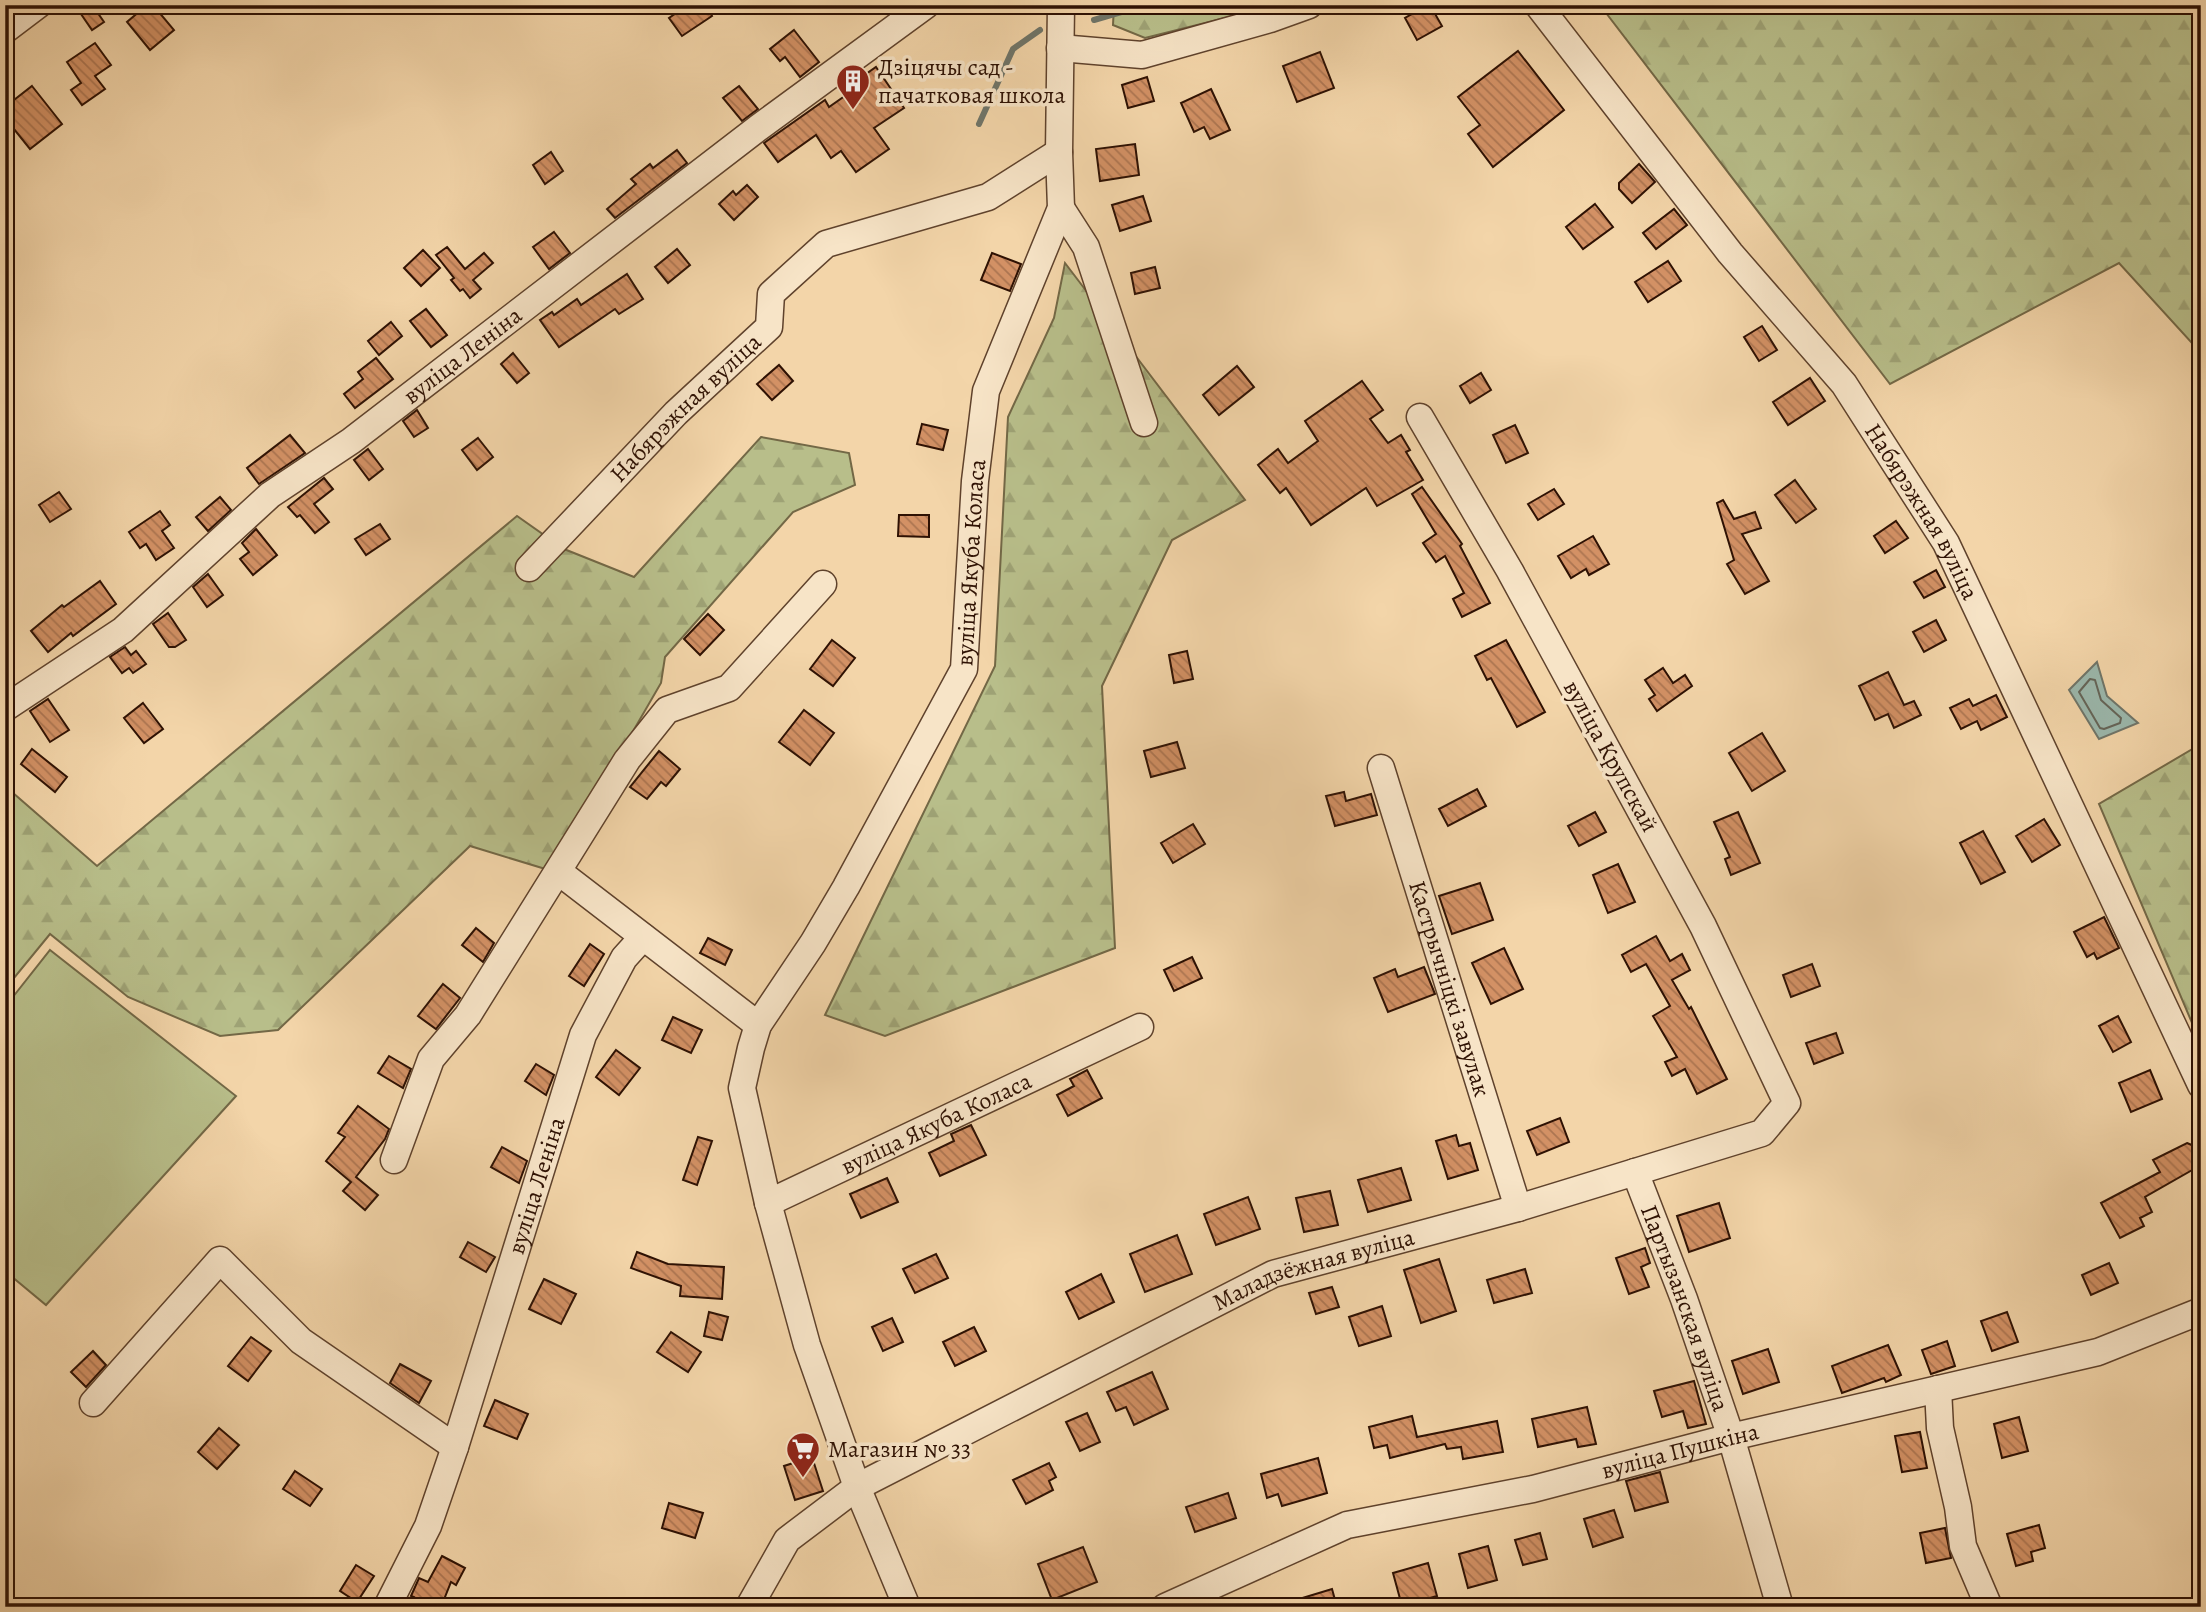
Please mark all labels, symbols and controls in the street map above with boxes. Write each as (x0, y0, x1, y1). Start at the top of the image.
place label: Дзіцячы сад - пачатковая школа (878, 51, 1066, 111)
building icon: Дзіцячы сад - пачатковая школа (834, 62, 872, 111)
street label: вуліца Леніна (396, 299, 529, 411)
street label: Набярэжная вуліца (603, 326, 768, 489)
street label: Набярэжная вуліца (1857, 417, 1986, 605)
street label: вуліца Якуба Коласа (948, 457, 994, 667)
street label: вуліца Крупскай (1556, 674, 1666, 838)
street label: Кастрычніцкі завулак (1401, 877, 1498, 1101)
street label: вуліца Якуба Коласа (836, 1065, 1037, 1182)
street label: вуліца Леніна (500, 1113, 573, 1258)
street label: Партызанская вуліца (1633, 1200, 1737, 1416)
street label: Маладзёжная вуліца (1207, 1221, 1418, 1318)
street label: вуліца Пушкіна (1598, 1415, 1762, 1486)
supermarket icon: Магазин № 33 (784, 1430, 822, 1479)
place label: Магазин № 33 (828, 1433, 971, 1465)

